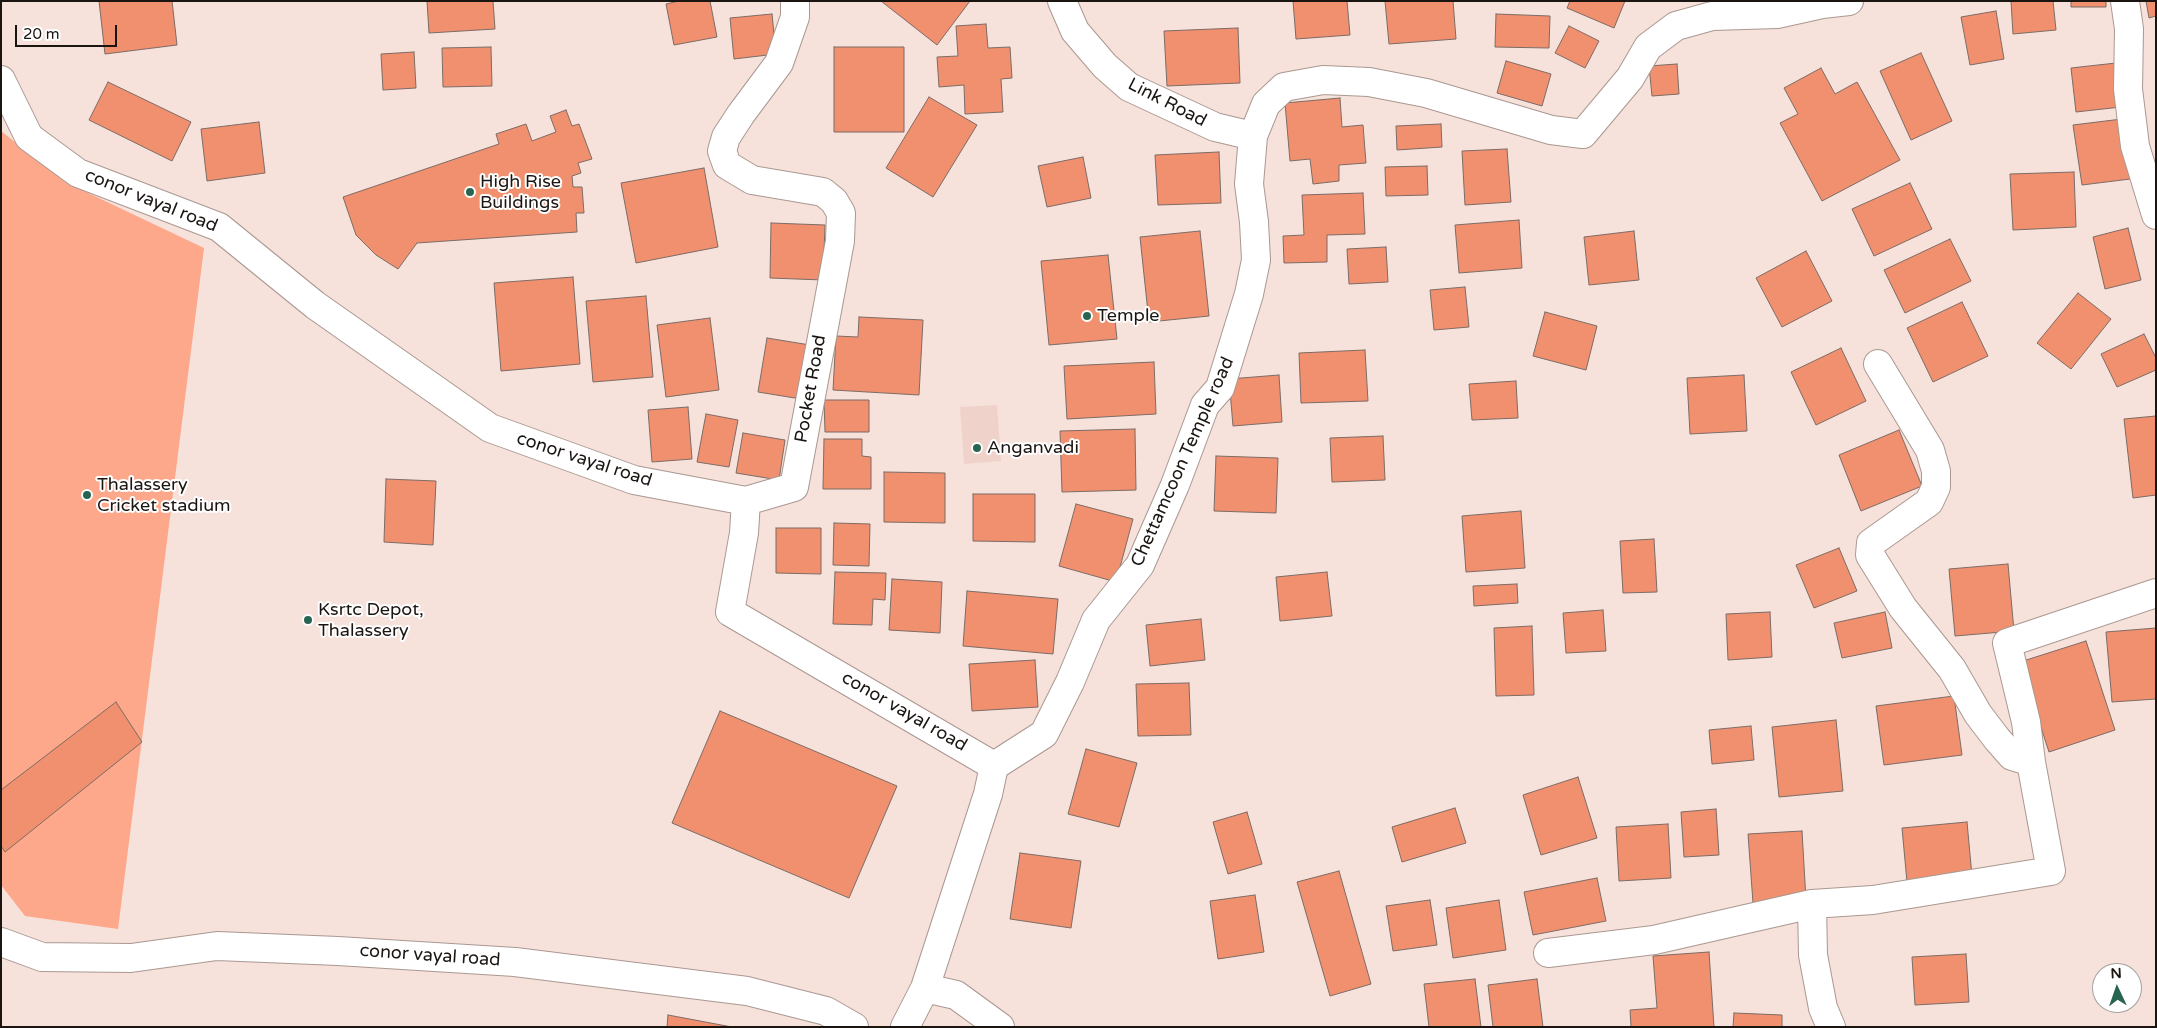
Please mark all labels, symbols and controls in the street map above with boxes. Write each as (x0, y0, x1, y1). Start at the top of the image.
scale bar (18, 15, 120, 47)
text: 20 m (23, 25, 60, 43)
street label: Link Road (1124, 74, 1210, 132)
street label: conor vayal road (81, 165, 221, 237)
place label: High Rise Buildings (480, 171, 561, 213)
marker: High Rise Buildings (464, 186, 476, 198)
place label: Temple (1097, 305, 1160, 327)
marker: Temple (1081, 310, 1093, 322)
street label: Pocket Road (791, 333, 831, 445)
street label: Chettamcoon Temple road (1127, 354, 1239, 570)
street label: conor vayal road (514, 428, 654, 492)
place label: Anganvadi (987, 437, 1079, 459)
marker: Anganvadi (971, 442, 983, 454)
place label: Thalassery Cricket stadium (97, 474, 231, 516)
marker: Thalassery Cricket stadium (81, 489, 93, 501)
place label: Ksrtc Depot, Thalassery (318, 599, 424, 642)
marker: Ksrtc Depot, Thalassery (302, 614, 314, 626)
street label: conor vayal road (837, 667, 971, 757)
street label: conor vayal road (359, 940, 501, 972)
north arrow (2092, 963, 2142, 1013)
text: N (2110, 965, 2122, 982)

